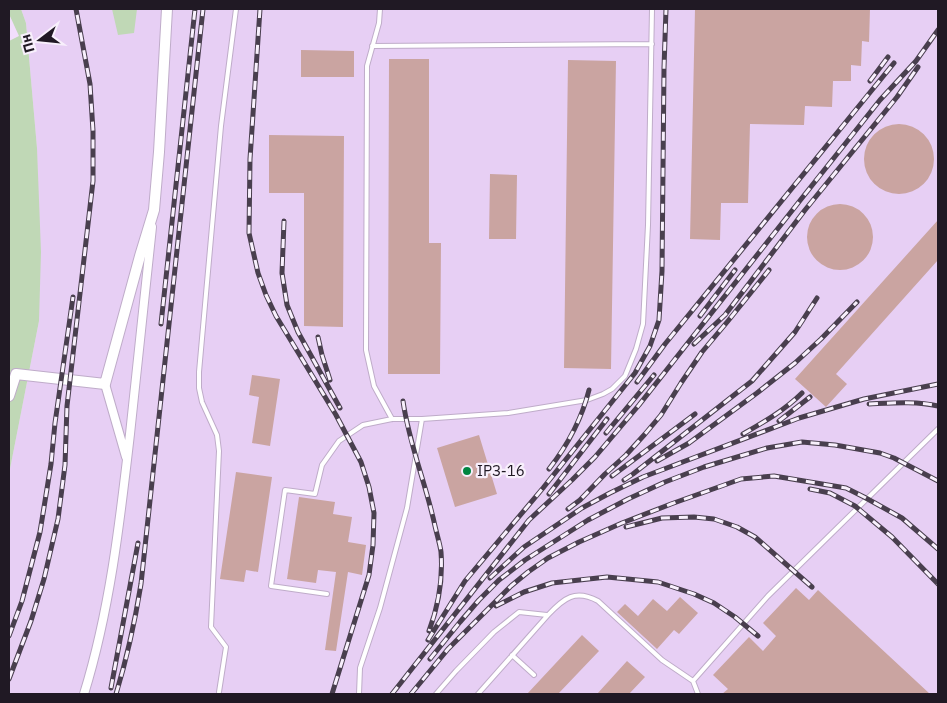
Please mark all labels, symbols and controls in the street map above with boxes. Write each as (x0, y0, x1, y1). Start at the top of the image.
north arrow (15, 15, 65, 65)
text: Пн (16, 32, 39, 55)
place label: ІРЗ-16 (477, 461, 525, 480)
marker: ІРЗ-16 (461, 465, 473, 477)

